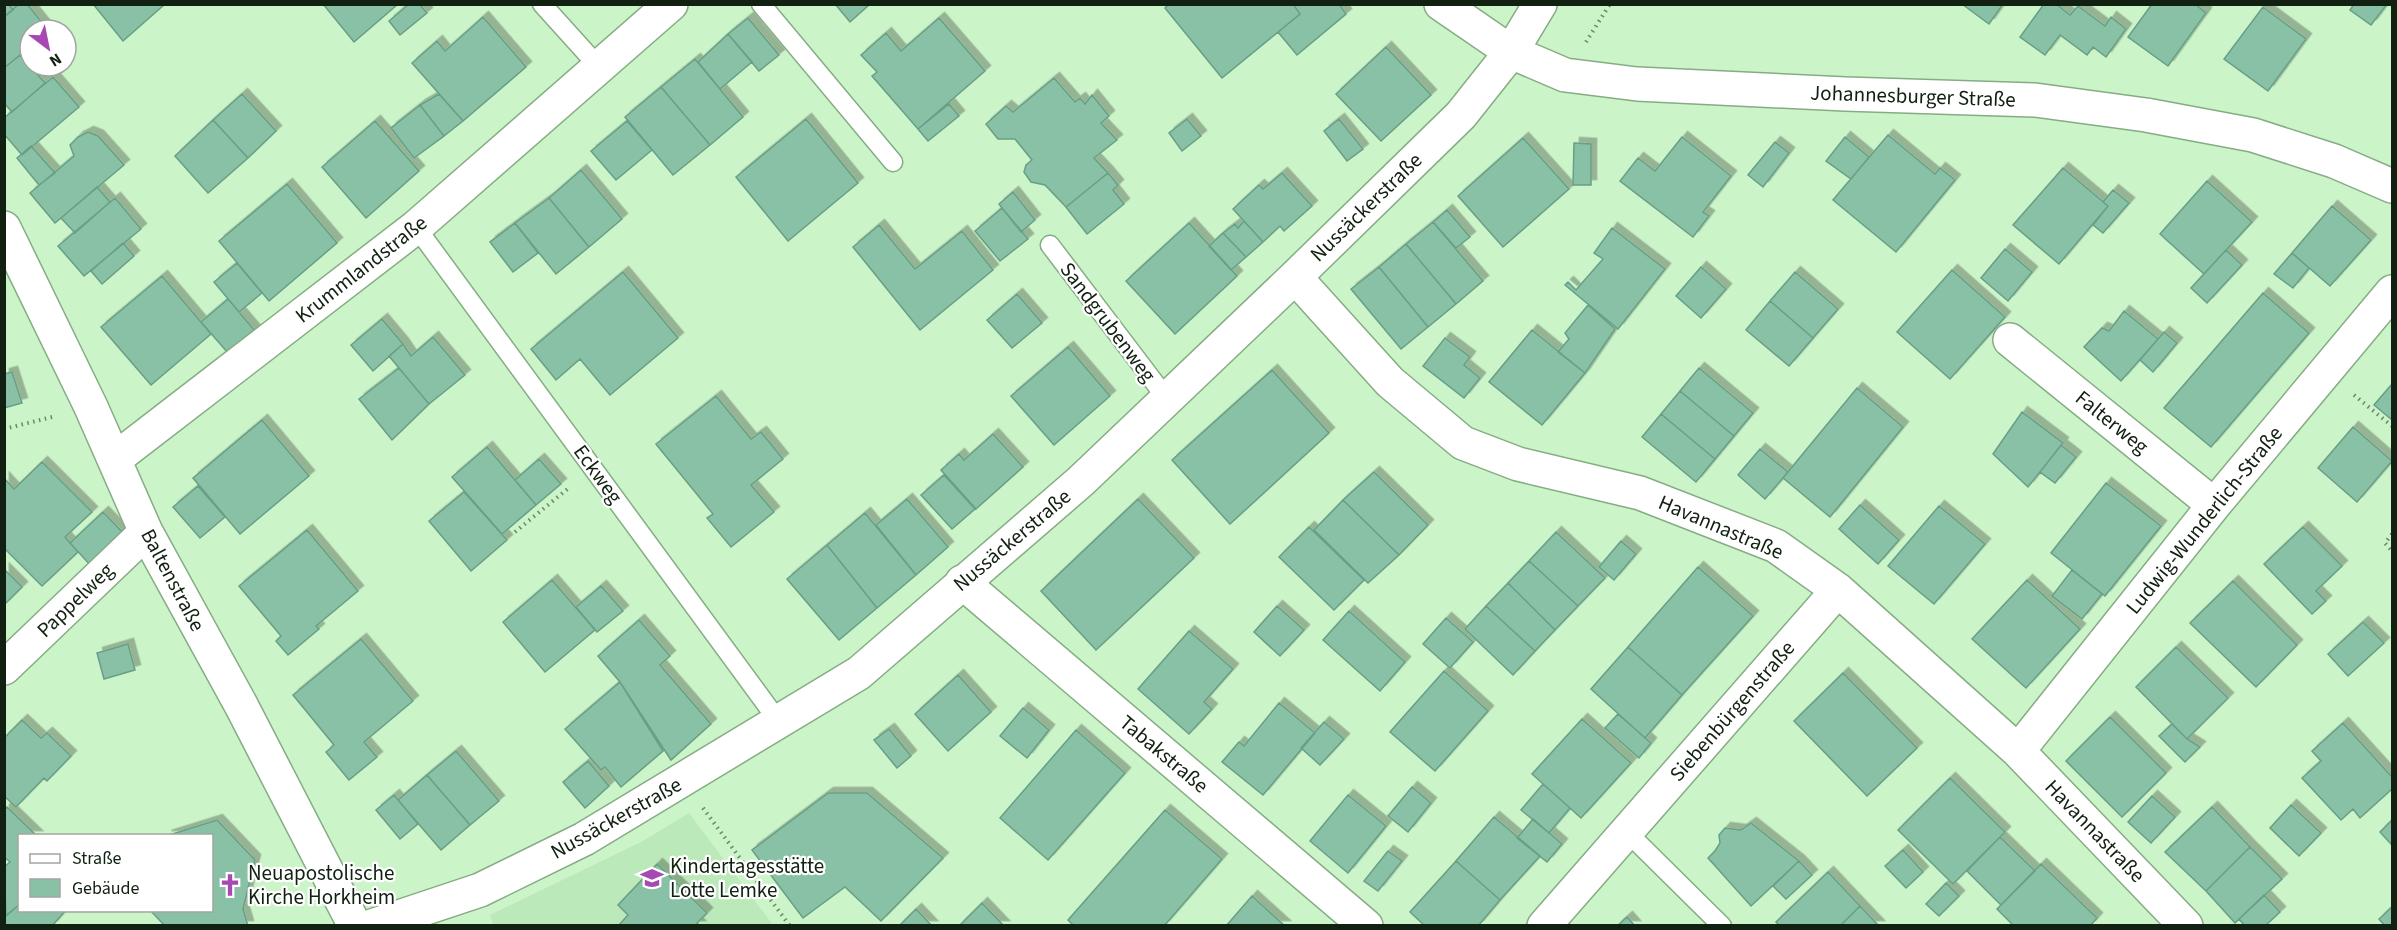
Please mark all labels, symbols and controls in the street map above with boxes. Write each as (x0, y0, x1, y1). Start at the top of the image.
north arrow (18, 18, 78, 78)
text: N (45, 48, 66, 72)
street label: Johannesburger Straße (1810, 77, 2016, 115)
street label: Nussäckerstraße (1303, 146, 1429, 268)
street label: Krummlandstraße (289, 208, 433, 330)
street label: Sandgrubenweg (1053, 256, 1163, 389)
street label: Falterweg (2069, 383, 2155, 461)
street label: Ludwig-Wunderlich-Straße (2119, 419, 2289, 621)
street label: Eckweg (566, 438, 630, 510)
street label: Nussäckerstraße (947, 482, 1077, 598)
street label: Havannastraße (1654, 487, 1788, 567)
street label: Baltenstraße (133, 523, 213, 637)
street label: Pappelweg (30, 555, 120, 644)
street label: Siebenbürgenstraße (1662, 634, 1802, 788)
street label: Tabakstraße (1113, 708, 1215, 800)
street label: Nussäckerstraße (545, 770, 687, 866)
street label: Havannastraße (2038, 773, 2152, 889)
legend (18, 834, 213, 912)
text: Straße (72, 846, 122, 871)
place label: Kindertagesstätte Lotte Lemke (670, 851, 824, 905)
place label: Neuapostolische Kirche Horkheim (248, 858, 395, 912)
school or university icon: Kindertagesstätte Lotte Lemke (639, 865, 665, 891)
church icon: Neuapostolische Kirche Horkheim (217, 872, 243, 898)
text: Gebäude (72, 876, 140, 901)

